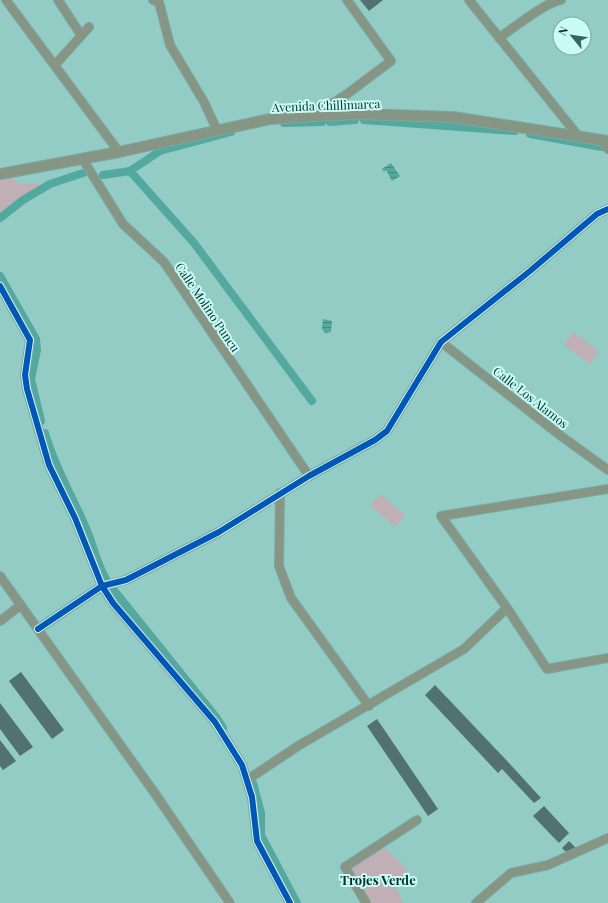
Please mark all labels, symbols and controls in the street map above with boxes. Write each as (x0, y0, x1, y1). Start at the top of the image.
north arrow (552, 16, 592, 56)
text: N (554, 24, 571, 38)
street label: Avenida Chillimarca (270, 95, 381, 115)
street label: Calle Molino Puncu (172, 259, 244, 355)
street label: Calle Los Alamos (490, 363, 572, 431)
district label: Trojes Verde (340, 871, 416, 888)

